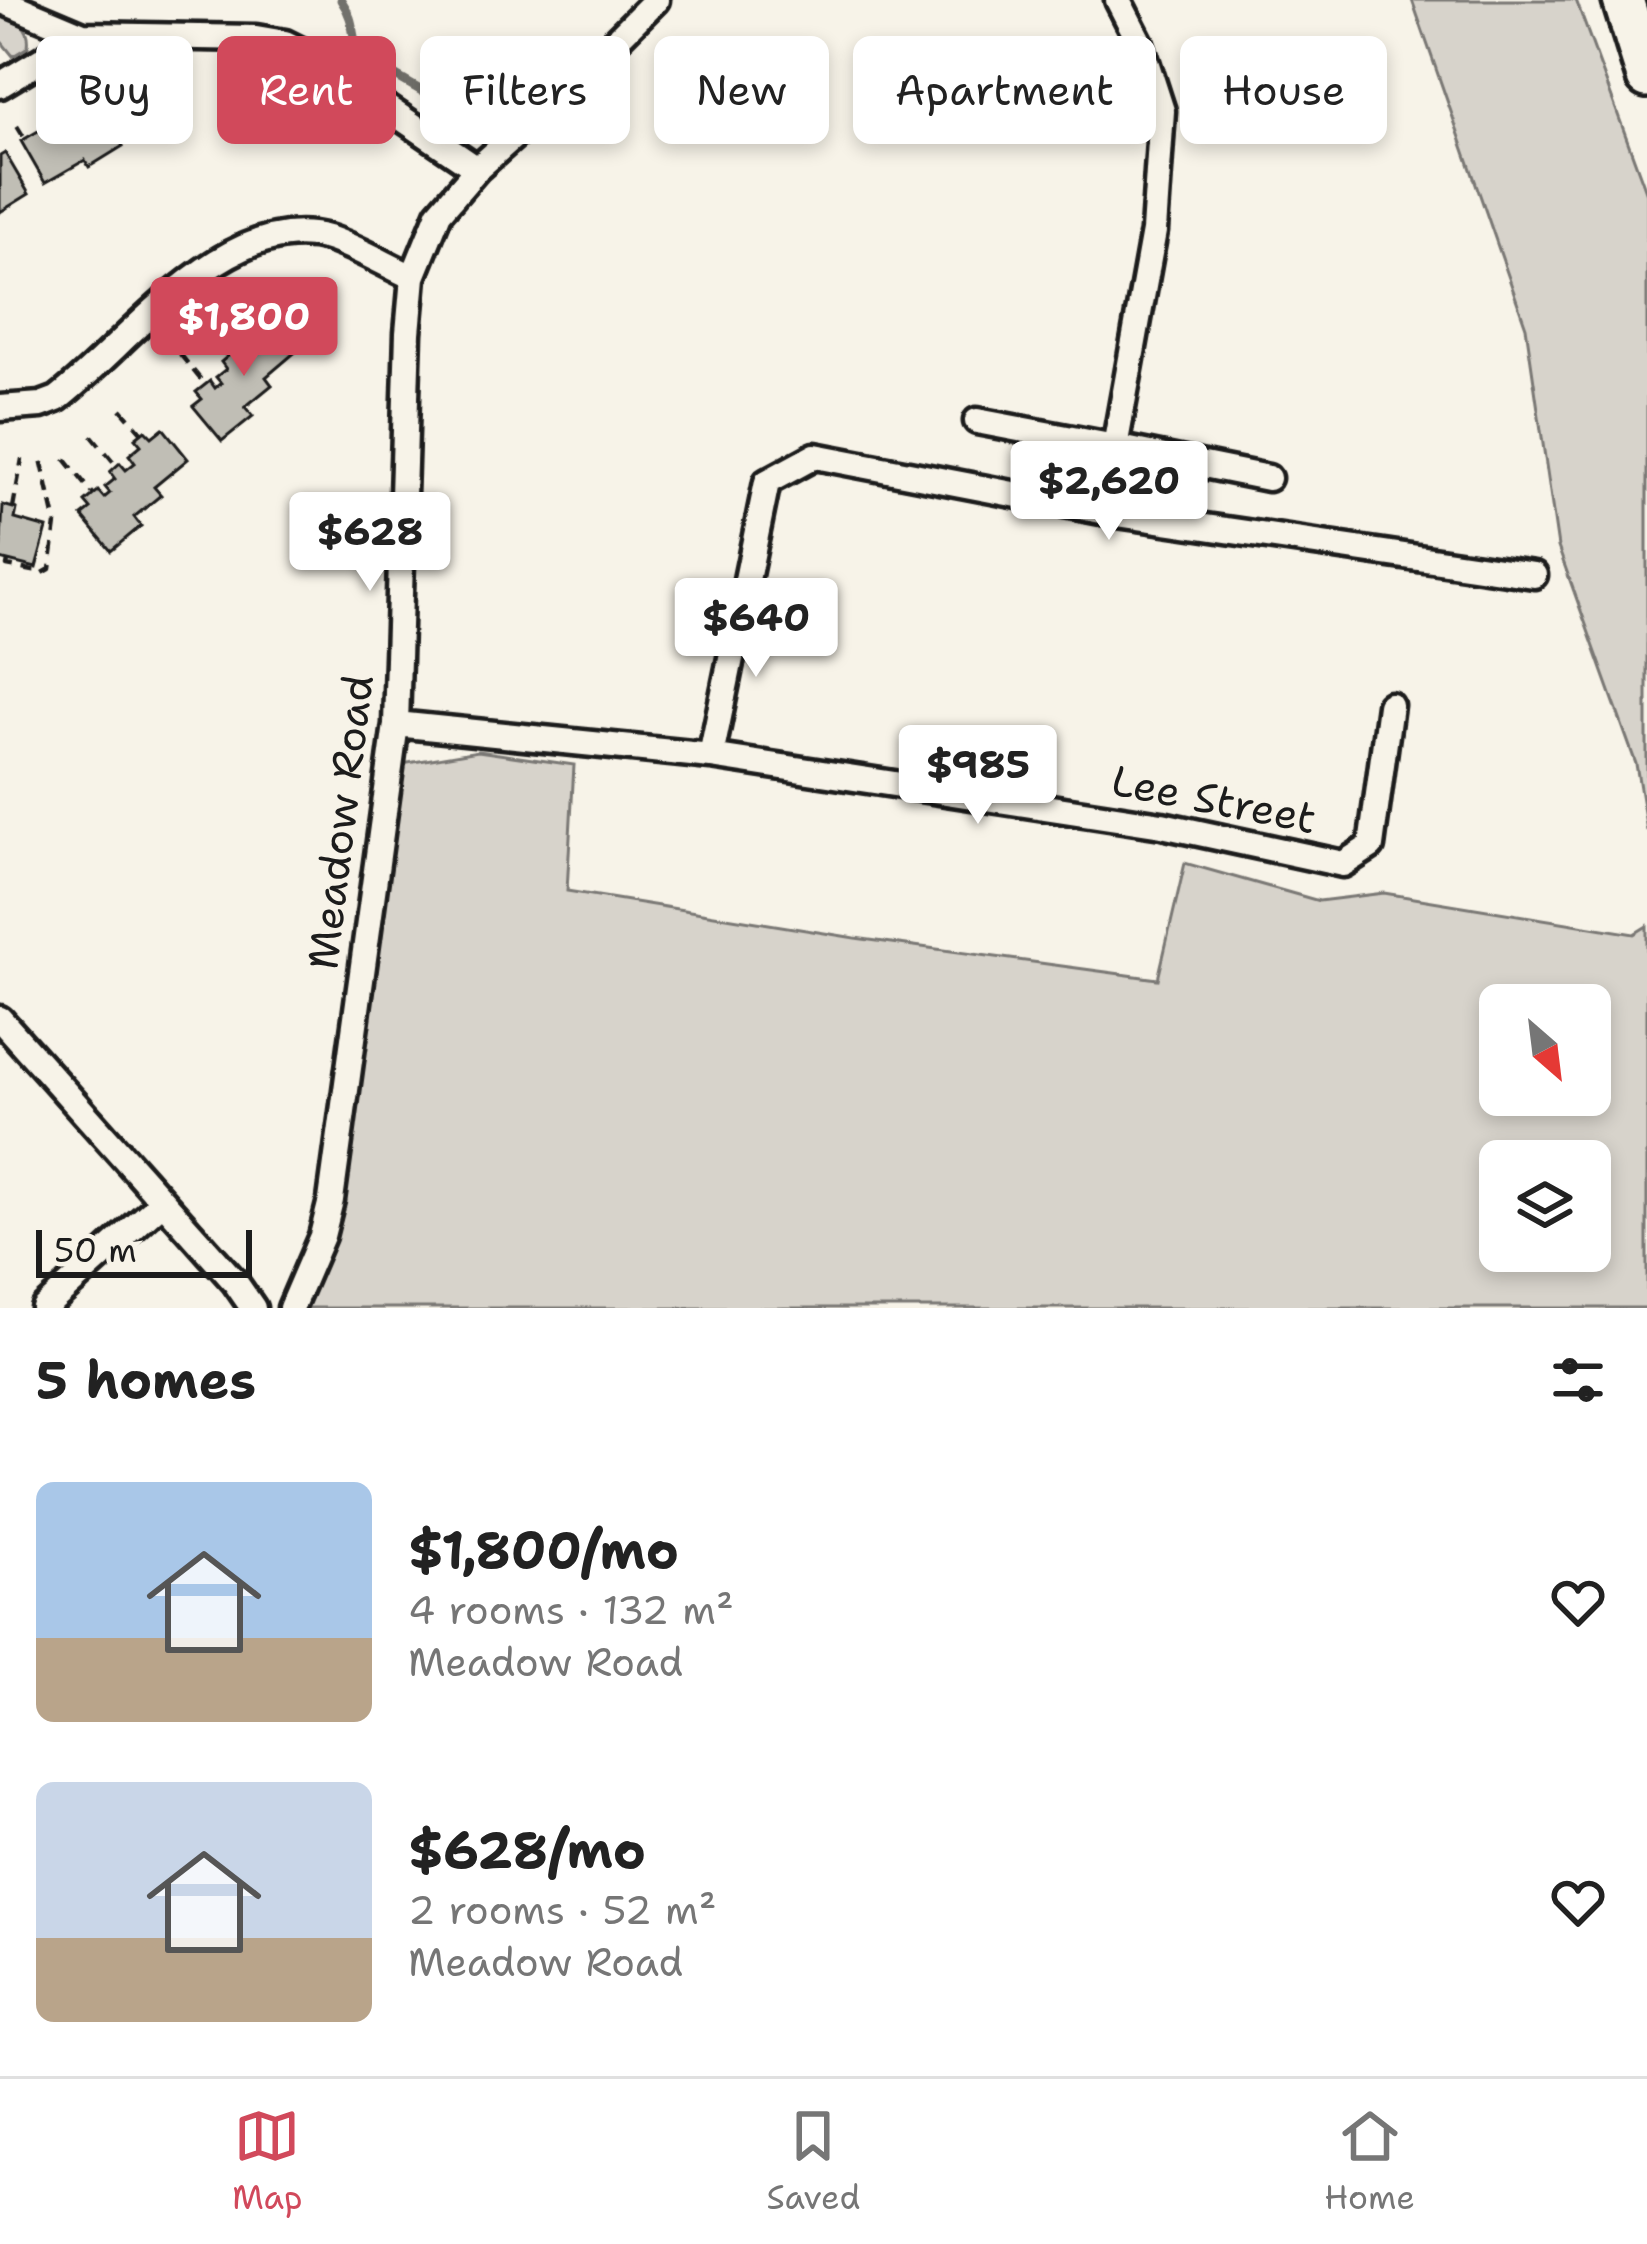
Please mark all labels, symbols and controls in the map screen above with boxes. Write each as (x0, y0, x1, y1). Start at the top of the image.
chip: Buy (36, 36, 193, 144)
chip: Rent (217, 36, 396, 144)
chip: Filters (420, 36, 630, 144)
chip: New (654, 36, 829, 144)
chip: Apartment (853, 36, 1156, 144)
chip: House (1180, 36, 1387, 144)
pin: $1,800 (146, 277, 342, 379)
text: $1,800 (177, 290, 311, 342)
pin: $2,620 (1011, 441, 1207, 543)
text: $2,620 (1038, 454, 1180, 506)
pin: $628 (299, 492, 441, 594)
text: $628 (316, 505, 424, 557)
pin: $640 (685, 578, 827, 680)
text: $640 (702, 591, 810, 643)
street label: Meadow Road (294, 671, 386, 973)
pin: $985 (907, 725, 1049, 827)
text: $985 (926, 738, 1030, 790)
street label: Lee Street (1107, 752, 1321, 846)
north arrow (1479, 984, 1611, 1116)
map controls (1479, 984, 1611, 1272)
button: layers (1479, 1140, 1611, 1272)
scale bar (36, 1224, 252, 1277)
text: 50 m (54, 1228, 137, 1273)
text: 5 homes (36, 1346, 256, 1414)
icon: filters (1545, 1347, 1611, 1413)
text: $1,800/mo (408, 1516, 679, 1584)
icon: home (132, 1530, 276, 1674)
icon: heart (1545, 1569, 1611, 1635)
text: 4 rooms · 132 m² (408, 1584, 734, 1636)
text: Meadow Road (408, 1636, 683, 1688)
text: $628/mo (408, 1816, 646, 1884)
icon: home (132, 1830, 276, 1974)
icon: heart (1545, 1869, 1611, 1935)
text: 2 rooms · 52 m² (408, 1884, 717, 1936)
text: Meadow Road (408, 1936, 683, 1988)
tab: Map (232, 2103, 303, 2220)
tab: Saved (767, 2103, 860, 2220)
tab: Home (1324, 2103, 1415, 2220)

